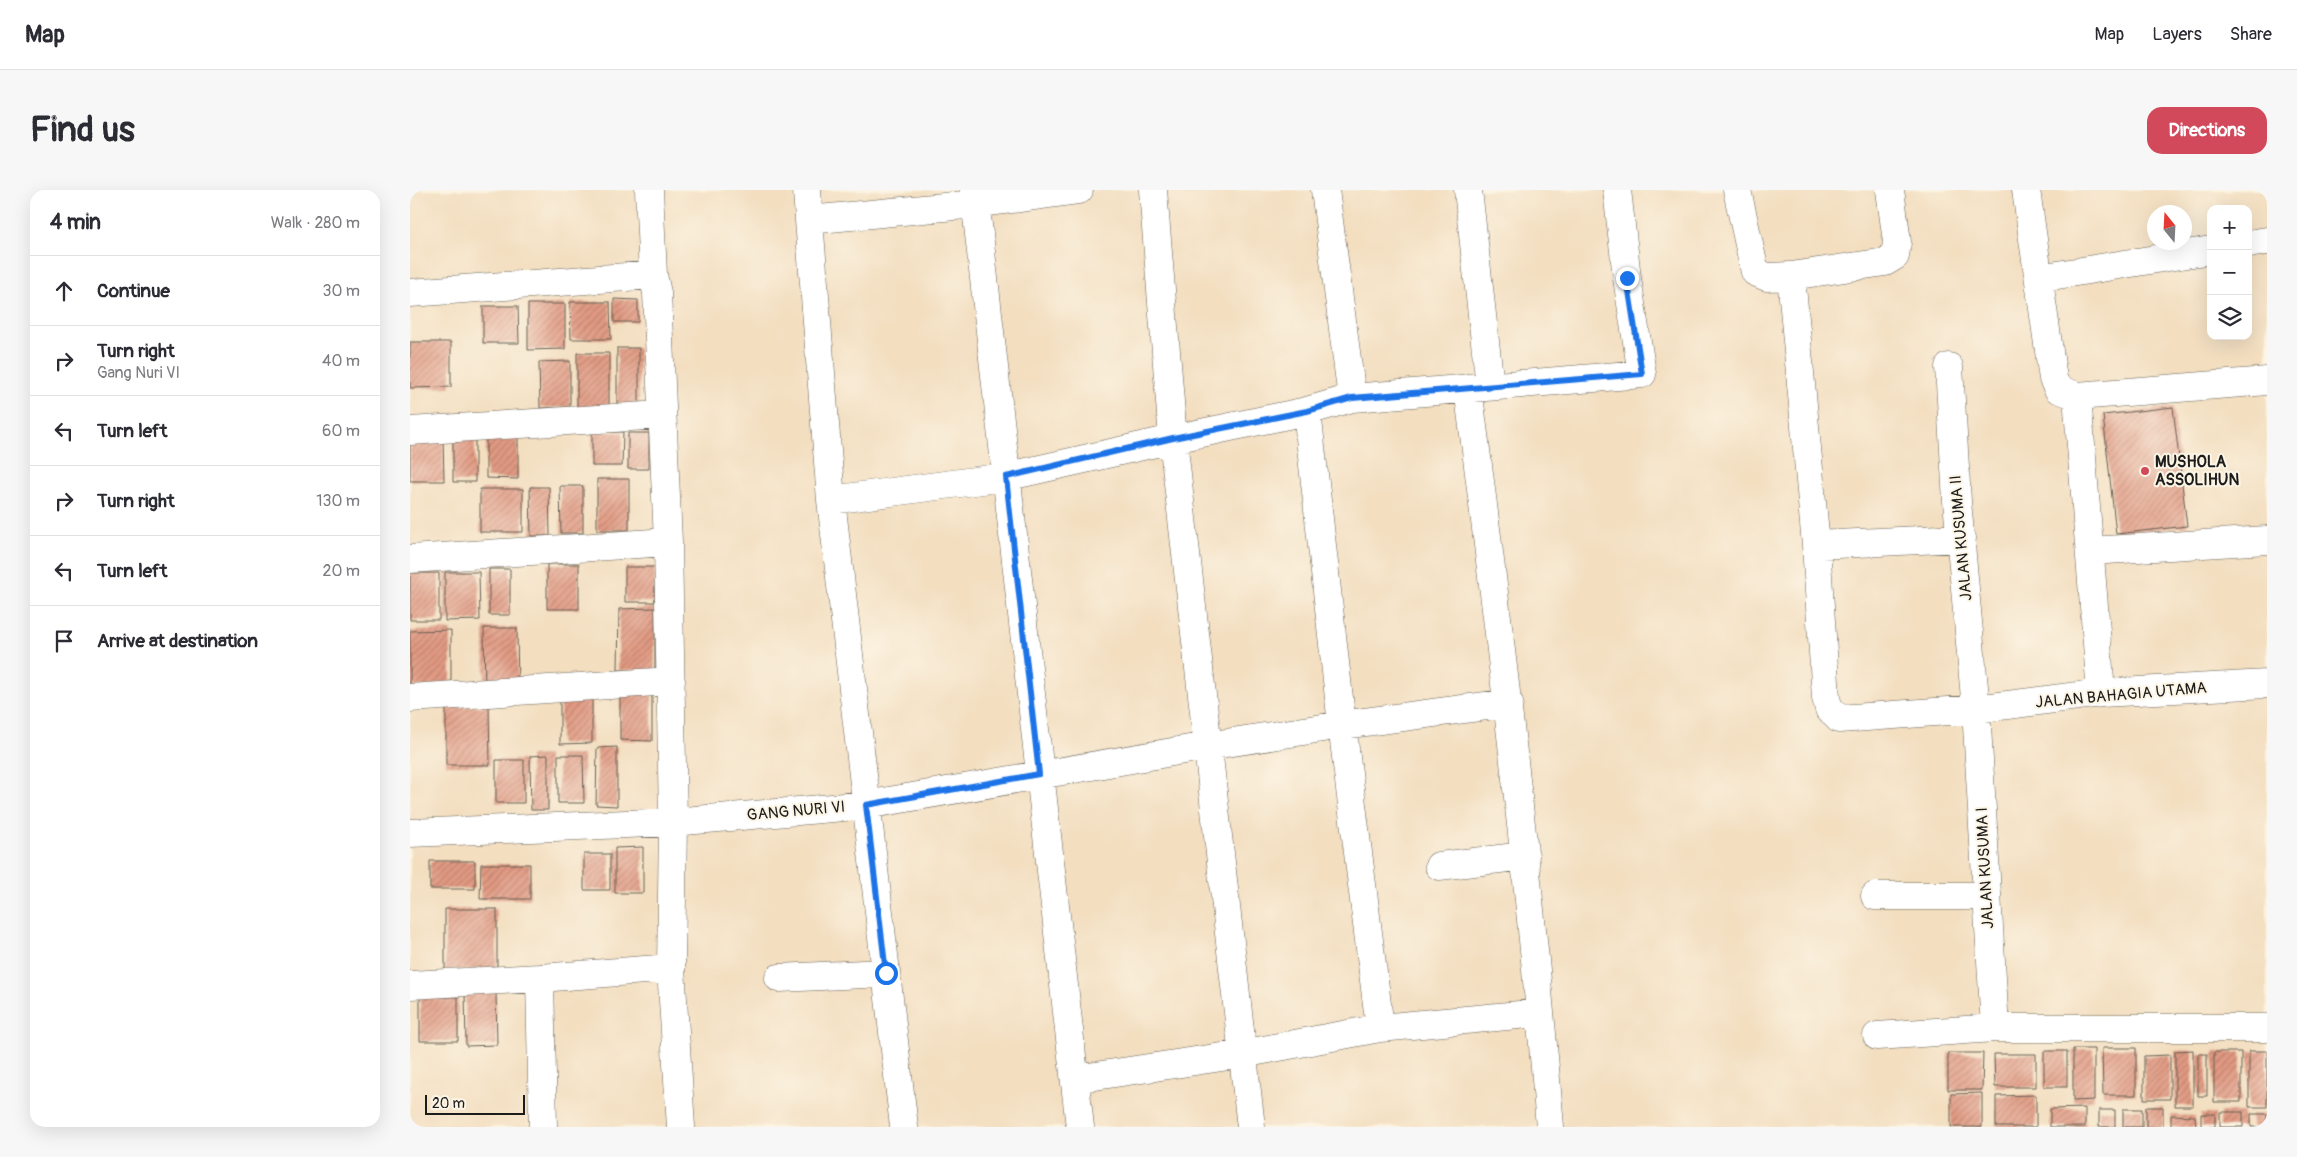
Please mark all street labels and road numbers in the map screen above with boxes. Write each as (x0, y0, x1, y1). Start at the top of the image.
street label: JALAN KUSUMA II (1946, 474, 1976, 602)
street label: JALAN BAHAGIA UTAMA (2034, 678, 2208, 712)
street label: GANG NURI VI (746, 797, 846, 825)
street label: JALAN KUSUMA I (1972, 807, 1998, 929)

